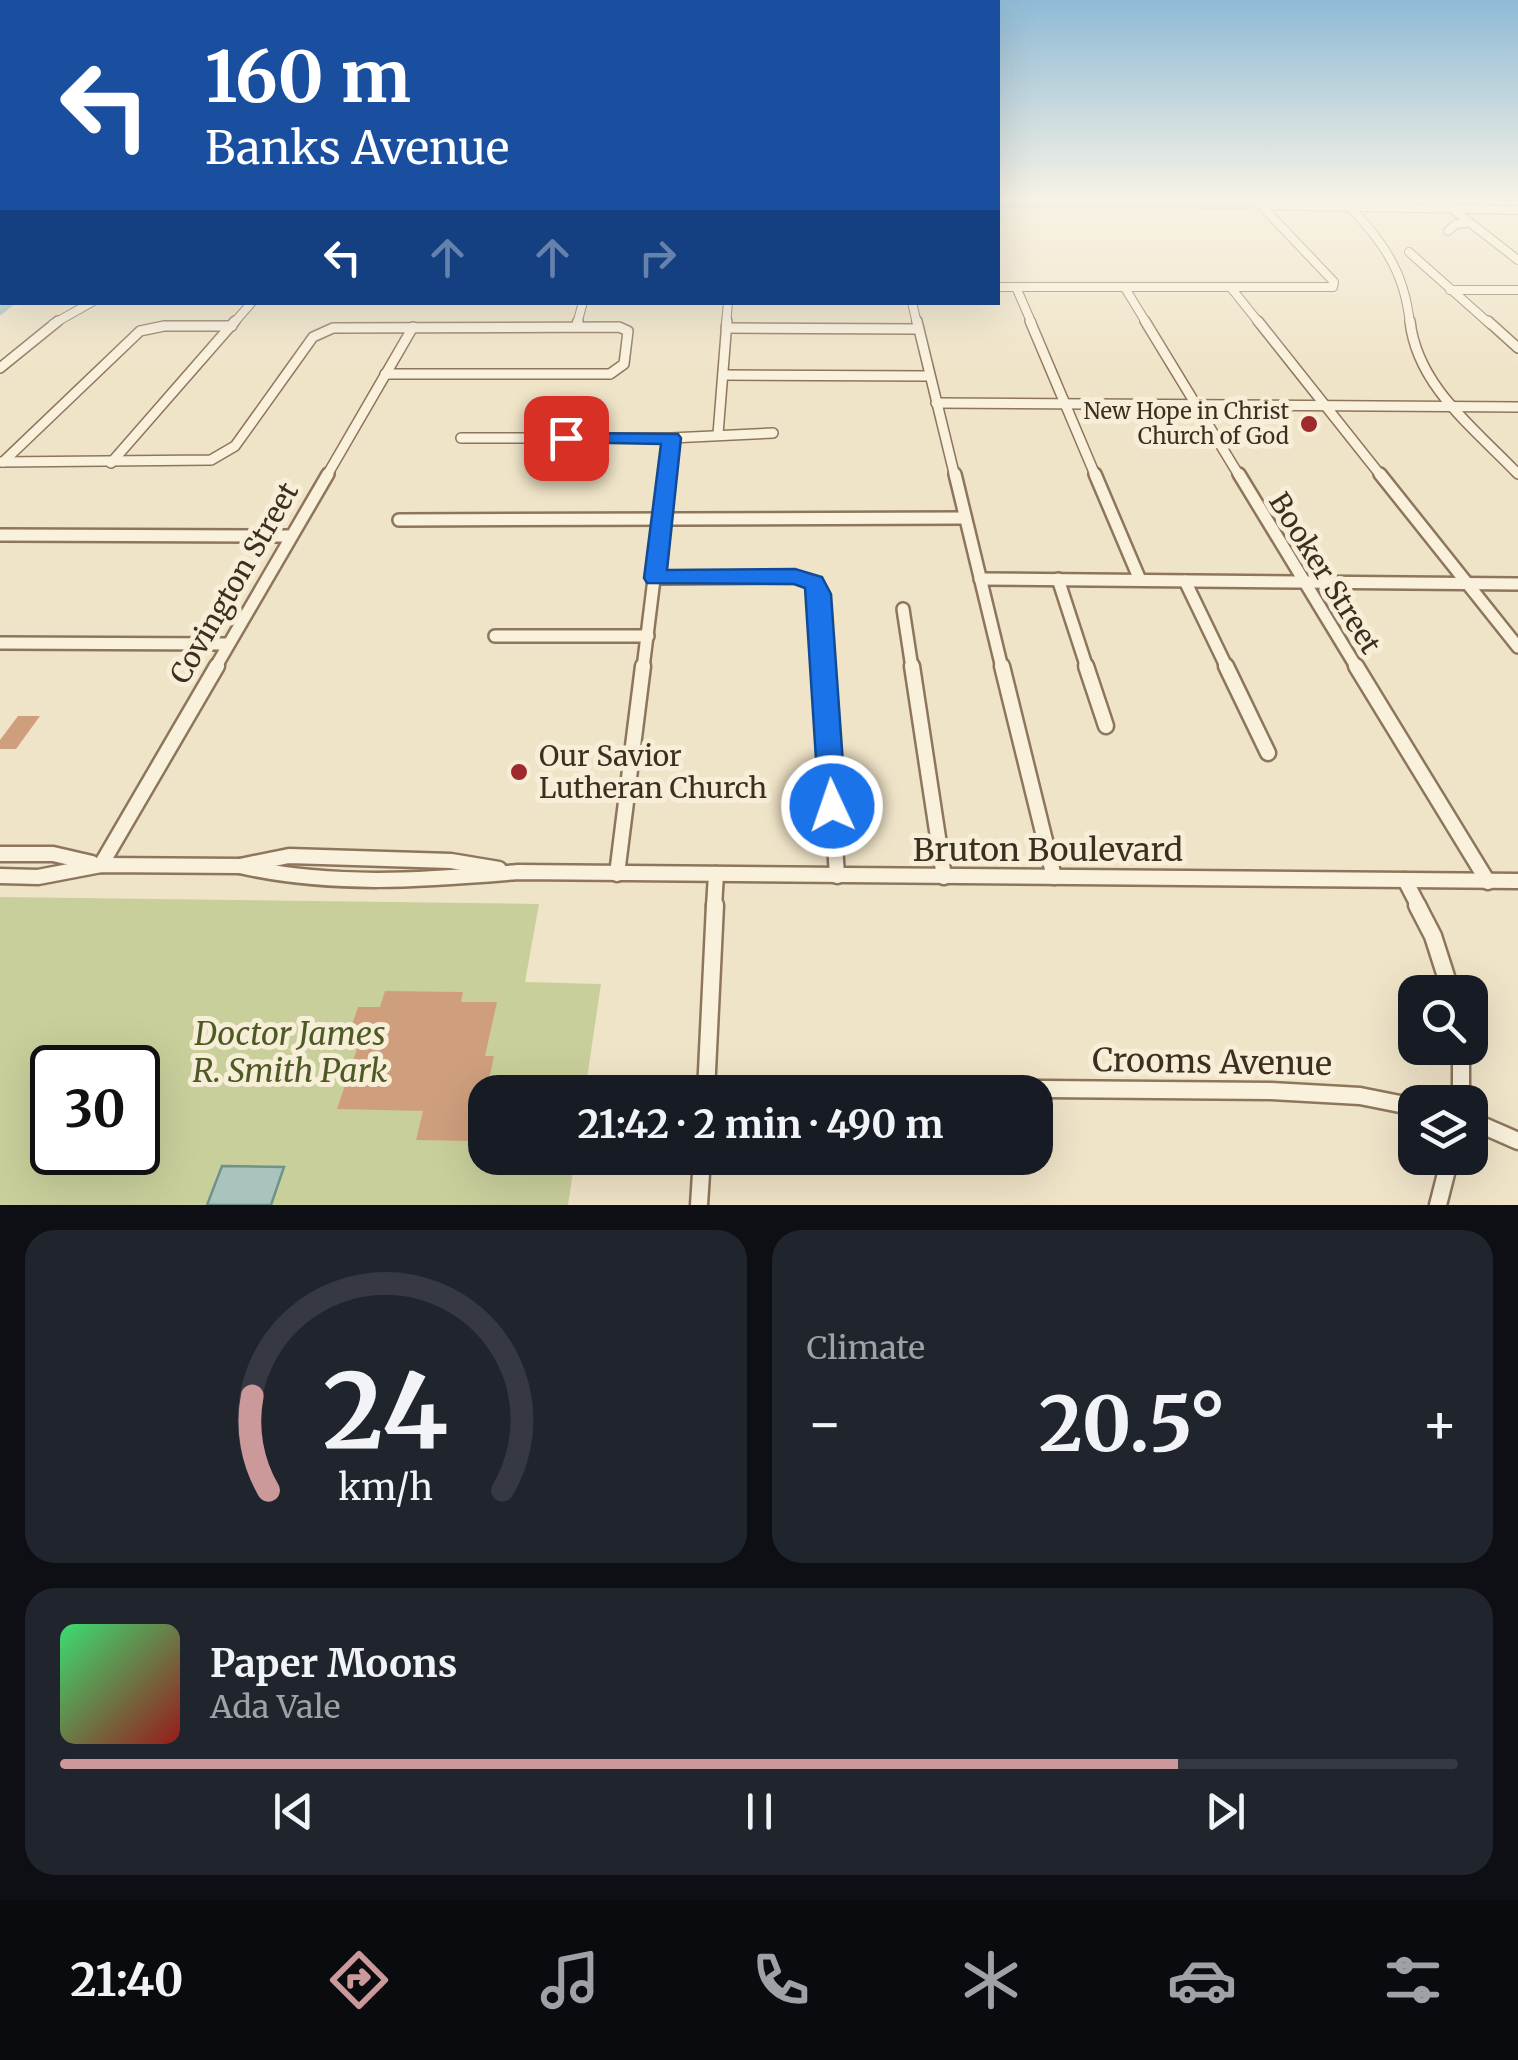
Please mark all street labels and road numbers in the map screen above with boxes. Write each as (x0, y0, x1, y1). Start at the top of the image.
street label: Covington Street (162, 476, 306, 690)
street label: Booker Street (1261, 486, 1389, 660)
street label: Bruton Boulevard (913, 830, 1183, 870)
street label: Crooms Avenue (1092, 1040, 1332, 1084)

